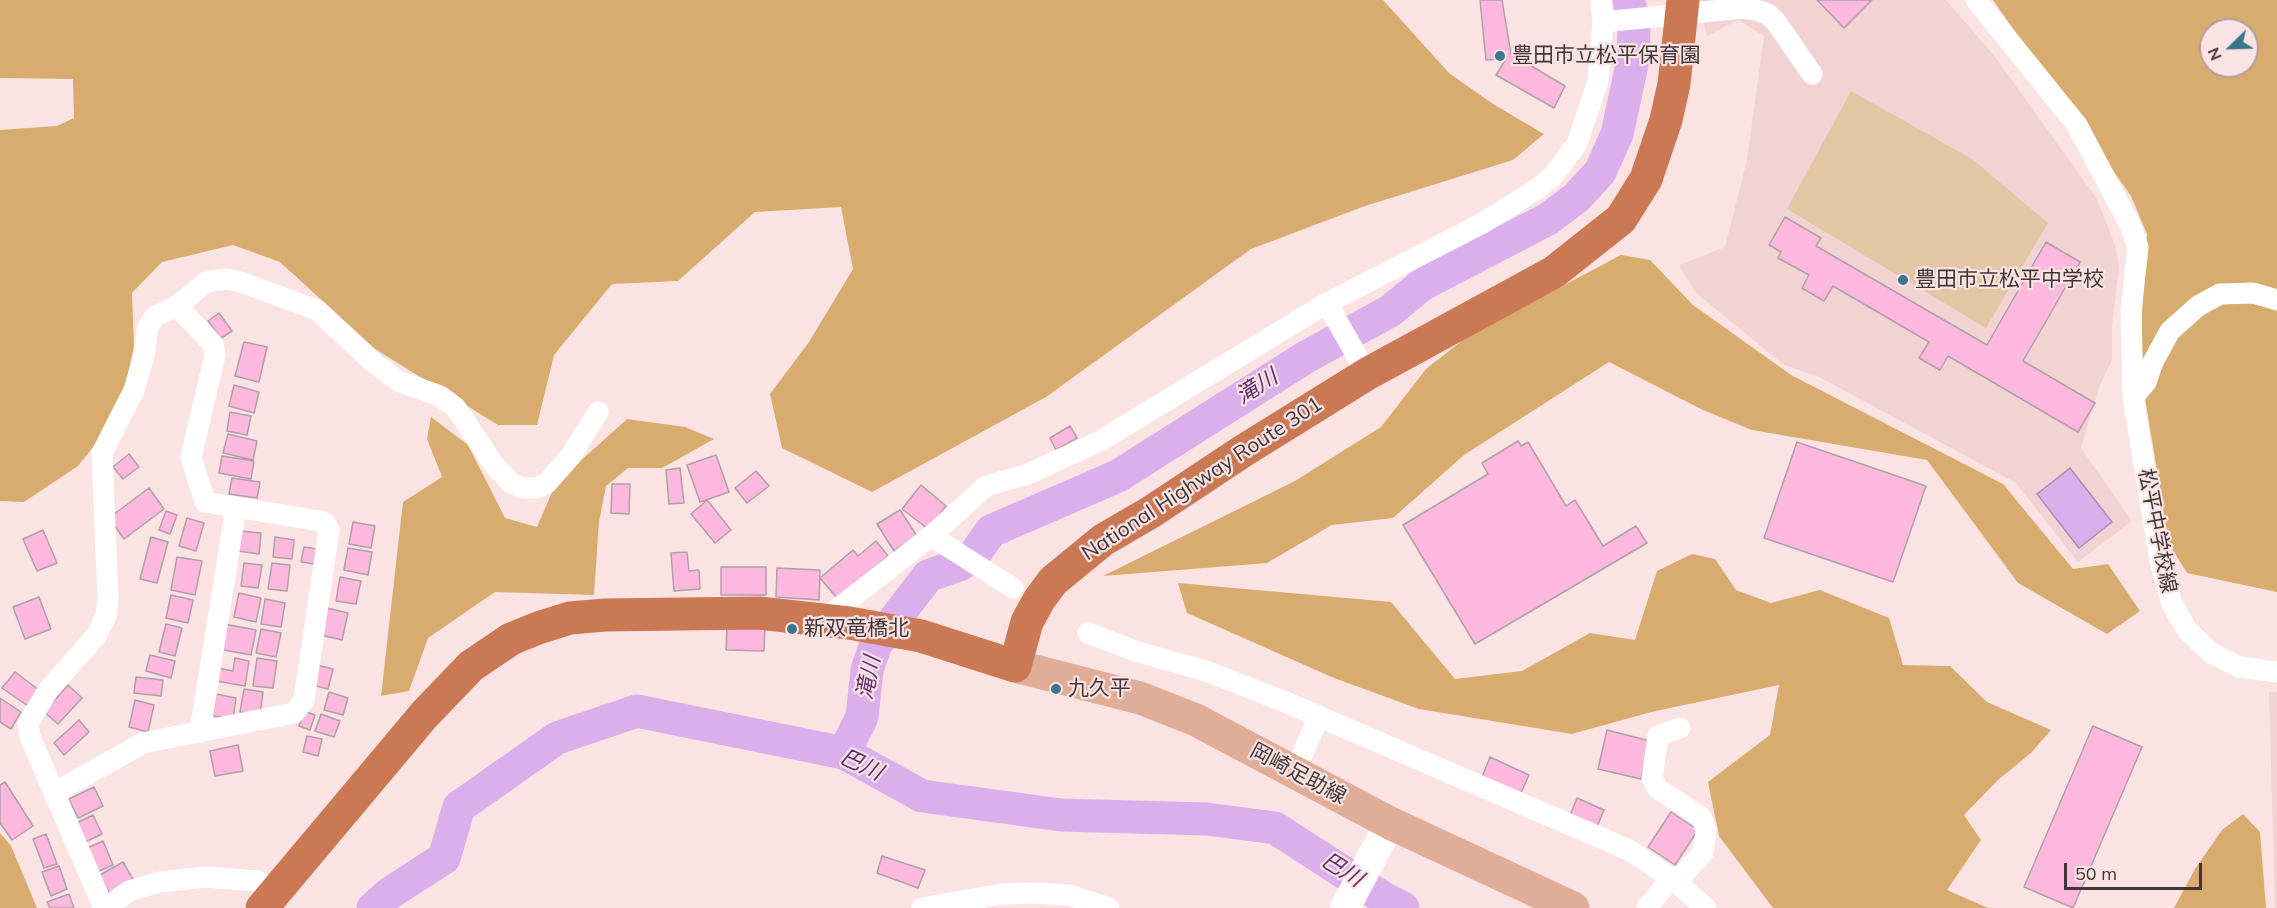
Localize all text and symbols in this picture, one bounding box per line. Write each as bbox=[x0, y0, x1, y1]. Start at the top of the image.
north arrow bbox=[2199, 18, 2259, 78]
place label: 豊田市立松平保育園 bbox=[1512, 43, 1701, 69]
text: N bbox=[2203, 45, 2226, 64]
marker: 豊田市立松平保育園 bbox=[1493, 49, 1507, 63]
place label: 豊田市立松平中学校 bbox=[1915, 267, 2104, 293]
marker: 豊田市立松平中学校 bbox=[1896, 273, 1910, 287]
water label: 滝川 bbox=[1231, 364, 1283, 410]
street label: National Highway Route 301 bbox=[1077, 392, 1327, 566]
street label: 松平中学校線 bbox=[2133, 467, 2181, 595]
place label: 新双竜橋北 bbox=[804, 616, 909, 642]
marker: 新双竜橋北 bbox=[785, 622, 799, 636]
water label: 滝川 bbox=[852, 654, 886, 702]
place label: 九久平 bbox=[1068, 676, 1131, 702]
marker: 九久平 bbox=[1049, 682, 1063, 696]
street label: 岡崎足助線 bbox=[1246, 738, 1350, 810]
water label: 巴川 bbox=[835, 744, 887, 786]
water label: 巴川 bbox=[1316, 847, 1368, 893]
scale bar bbox=[2067, 851, 2205, 889]
text: 50 m bbox=[2075, 862, 2117, 885]

